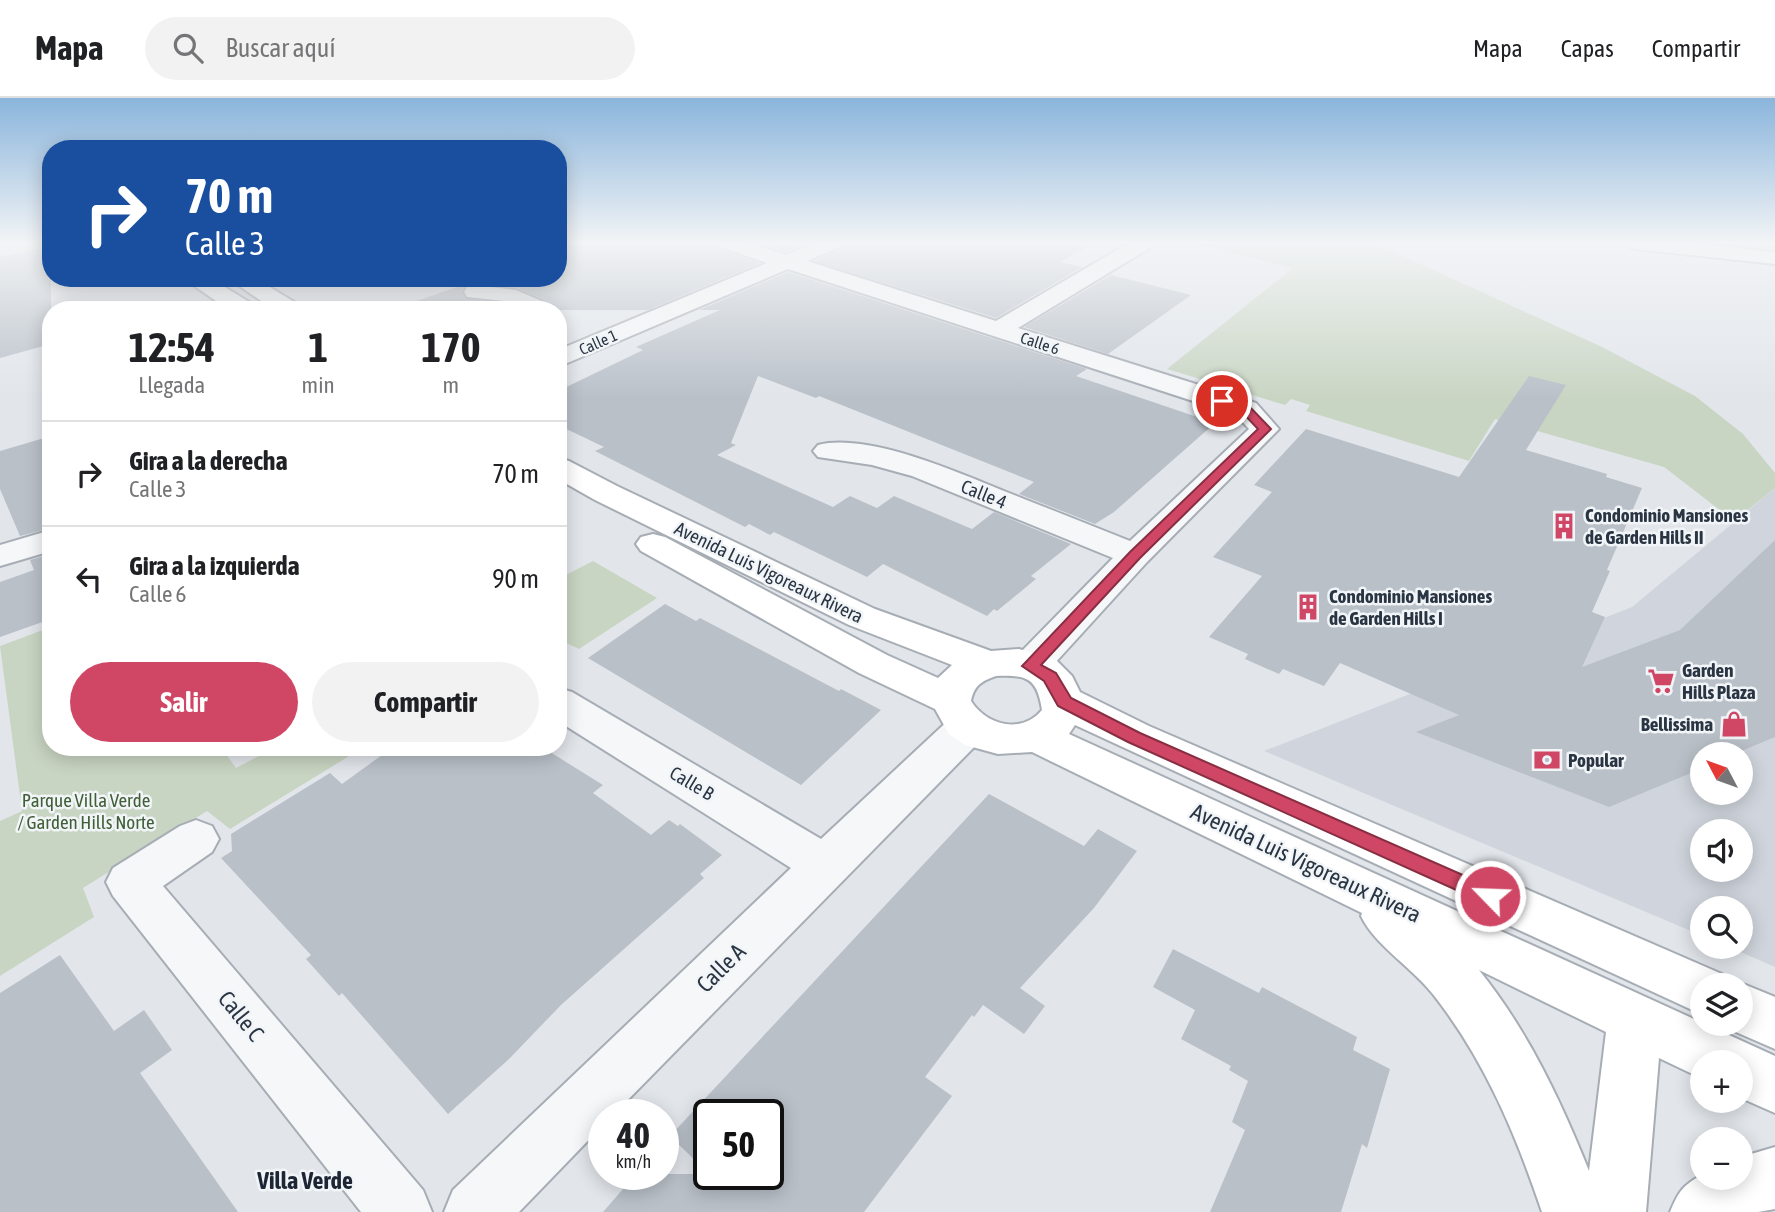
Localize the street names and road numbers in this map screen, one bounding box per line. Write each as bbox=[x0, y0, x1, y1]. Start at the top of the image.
street label: Calle 1 bbox=[576, 326, 620, 358]
street label: Calle 6 bbox=[1018, 328, 1062, 358]
street label: Calle 4 bbox=[958, 475, 1010, 513]
street label: Avenida Luis Vigoreaux Rivera bbox=[671, 517, 867, 627]
street label: Calle B bbox=[666, 761, 718, 805]
street label: Avenida Luis Vigoreaux Rivera bbox=[1187, 798, 1425, 928]
street label: Calle A bbox=[691, 938, 751, 998]
street label: Calle C bbox=[213, 986, 269, 1046]

